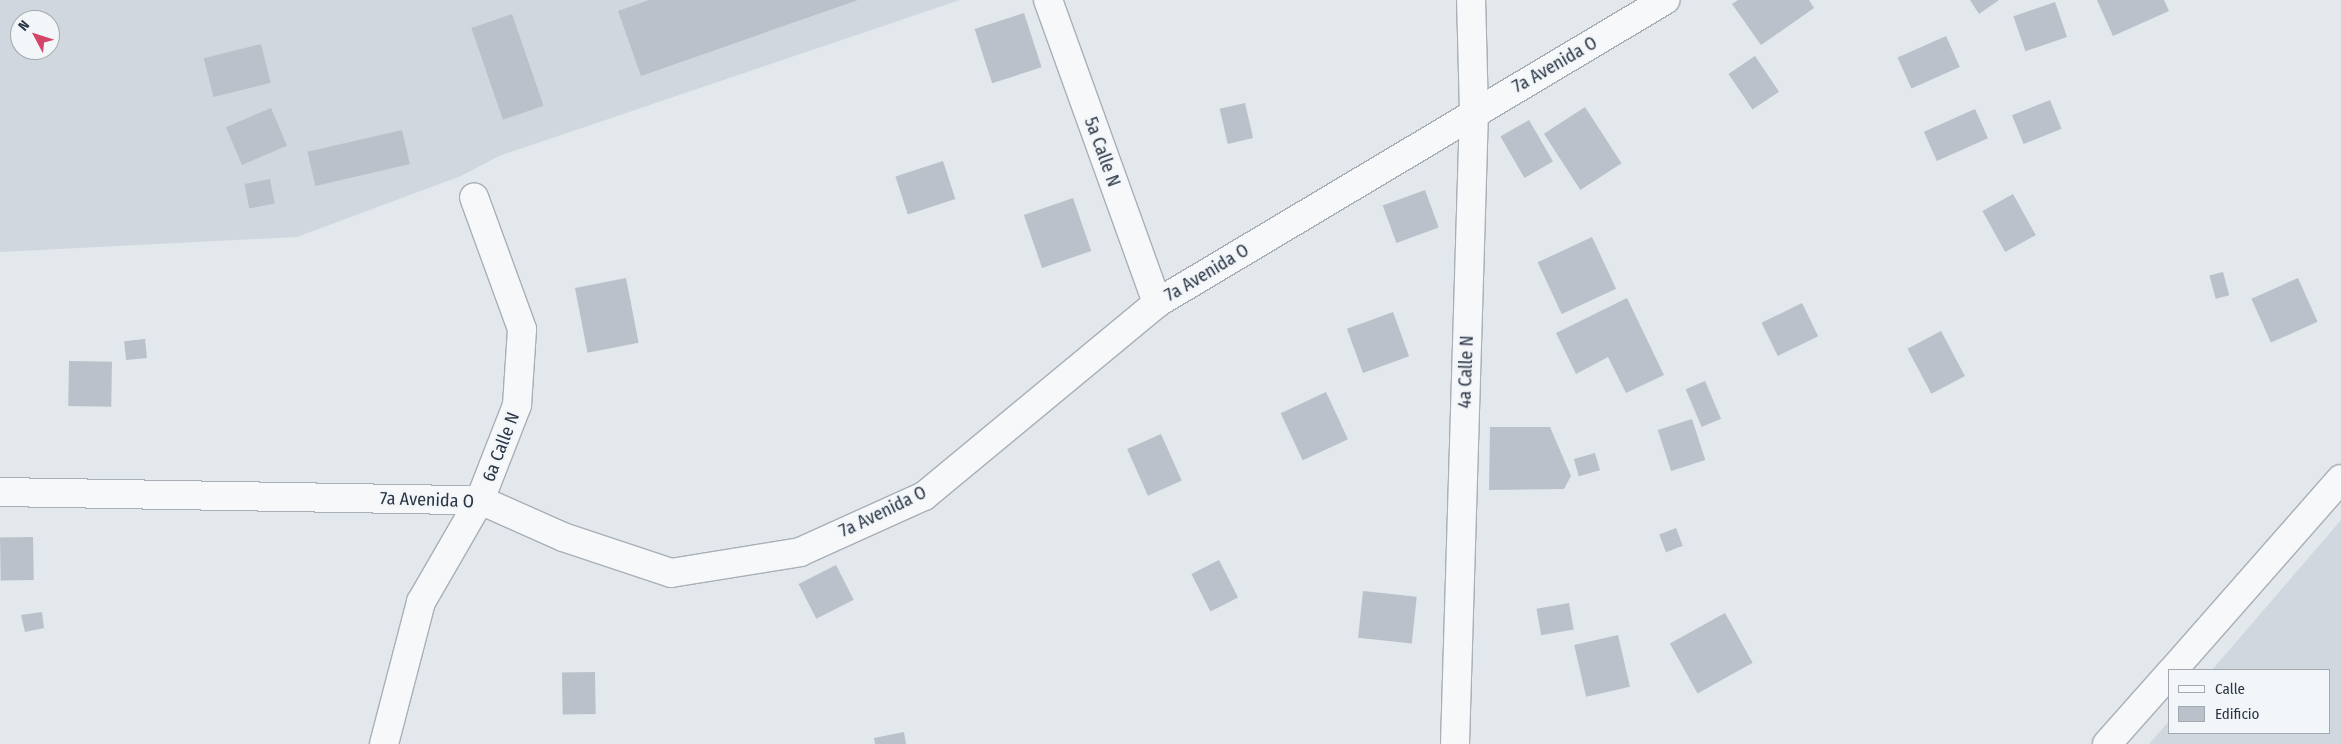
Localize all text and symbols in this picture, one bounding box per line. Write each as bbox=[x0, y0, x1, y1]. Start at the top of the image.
north arrow bbox=[10, 10, 60, 60]
text: N bbox=[15, 17, 33, 34]
street label: 7a Avenida O bbox=[1509, 32, 1601, 98]
street label: 5a Calle N bbox=[1079, 114, 1125, 190]
street label: 7a Avenida O bbox=[1161, 240, 1253, 306]
street label: 4a Calle N bbox=[1454, 335, 1478, 409]
street label: 6a Calle N bbox=[478, 409, 524, 485]
street label: 7a Avenida O bbox=[836, 482, 930, 542]
street label: 7a Avenida O bbox=[380, 488, 474, 512]
legend bbox=[2168, 669, 2331, 734]
text: Calle bbox=[2215, 680, 2245, 698]
text: Edificio bbox=[2215, 705, 2260, 723]

